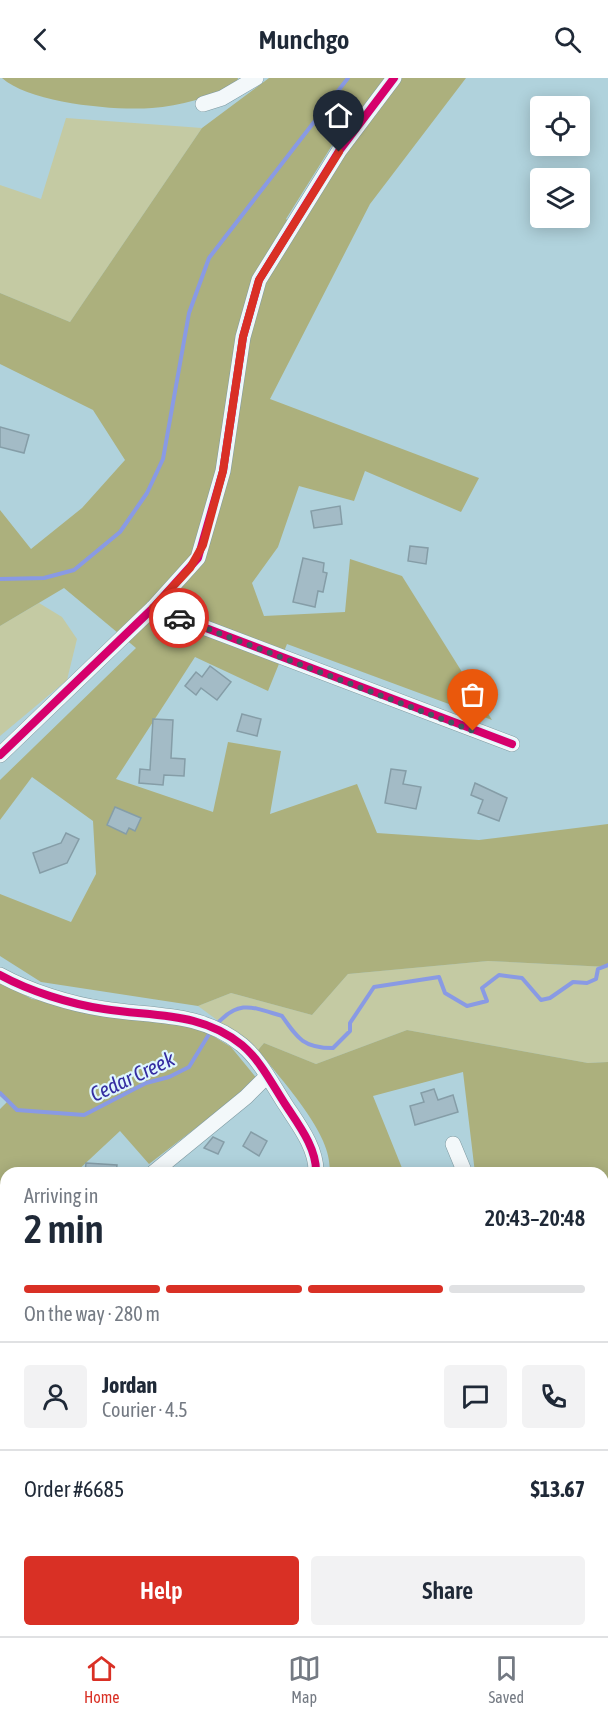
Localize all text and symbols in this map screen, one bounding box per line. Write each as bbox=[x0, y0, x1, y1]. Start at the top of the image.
icon: back bbox=[24, 23, 57, 56]
icon: search bbox=[551, 23, 584, 56]
text: Munchgo bbox=[258, 24, 350, 55]
pin bbox=[313, 90, 364, 152]
map controls bbox=[530, 96, 590, 228]
button: locate bbox=[530, 96, 590, 156]
icon: home bbox=[322, 99, 355, 132]
button: layers bbox=[530, 168, 590, 228]
courier bbox=[149, 588, 209, 648]
icon: car bbox=[163, 602, 196, 635]
pin bbox=[447, 669, 498, 731]
icon: bag bbox=[456, 678, 489, 711]
water label: Cedar Creek bbox=[86, 1046, 179, 1106]
text: Arriving in bbox=[24, 1184, 98, 1207]
text: 20:43–20:48 bbox=[485, 1205, 585, 1231]
text: 2 min bbox=[24, 1207, 104, 1251]
text: On the way · 280 m bbox=[24, 1302, 160, 1325]
button: person bbox=[24, 1365, 87, 1428]
button: chat bbox=[444, 1365, 507, 1428]
button: phone bbox=[522, 1365, 585, 1428]
text: Jordan bbox=[102, 1372, 157, 1398]
text: Courier · 4.5 bbox=[102, 1398, 188, 1421]
text: Order #6685 bbox=[24, 1476, 124, 1502]
text: $13.67 bbox=[530, 1476, 585, 1502]
button: Help bbox=[24, 1556, 299, 1625]
button: Share bbox=[311, 1556, 585, 1625]
tab: Home bbox=[84, 1652, 120, 1706]
tab: Map bbox=[288, 1652, 321, 1706]
tab: Saved bbox=[489, 1652, 524, 1706]

